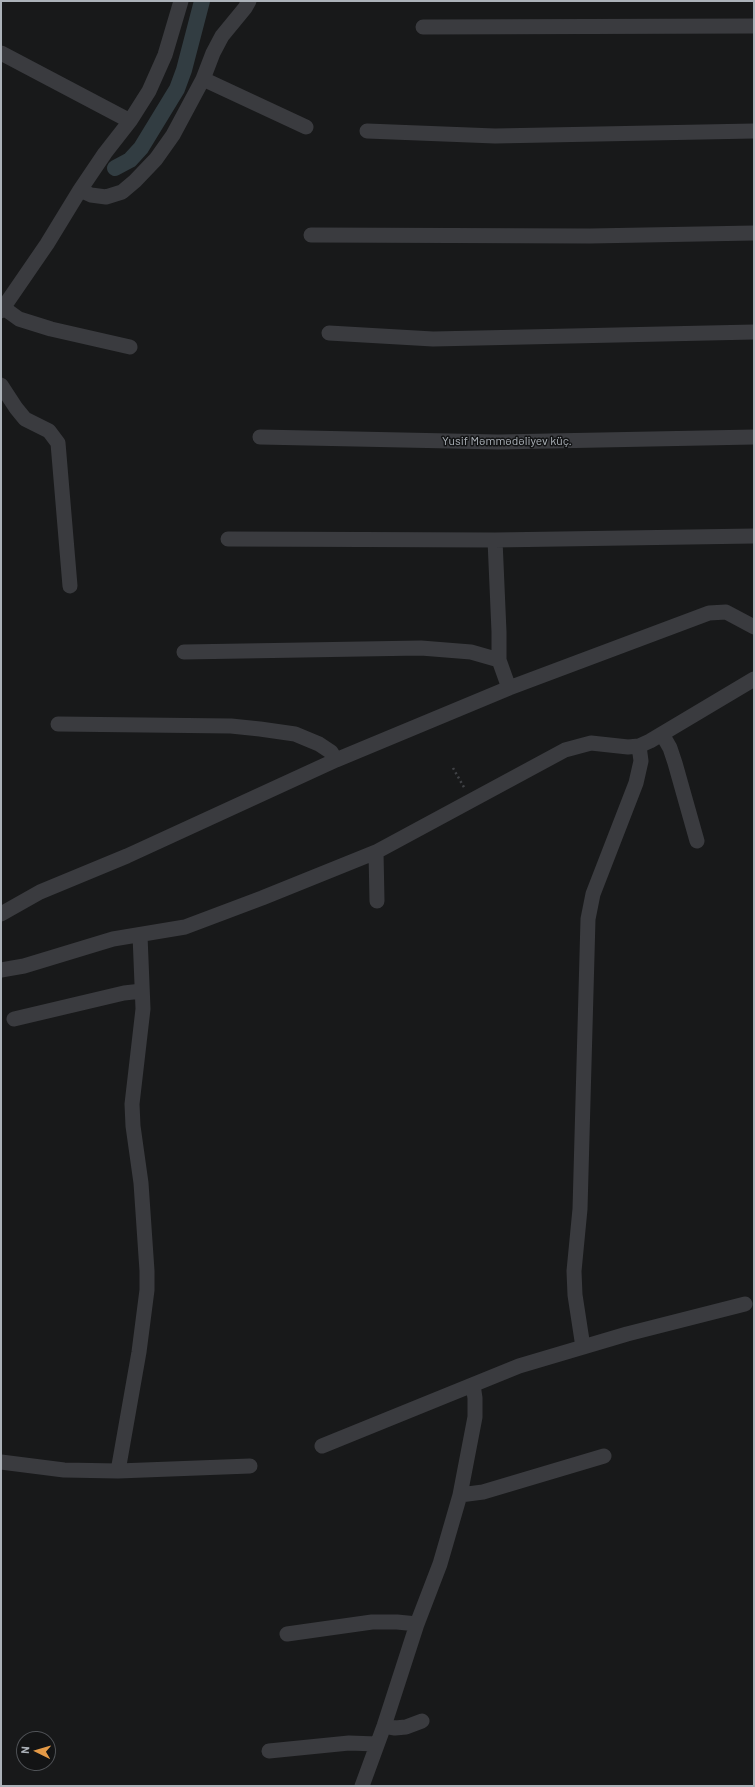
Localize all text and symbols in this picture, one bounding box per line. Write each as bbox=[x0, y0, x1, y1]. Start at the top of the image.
street label: Yusif Məmmədəliyev küç. bbox=[442, 434, 572, 448]
north arrow bbox=[16, 1731, 56, 1771]
text: N bbox=[18, 1746, 31, 1754]

